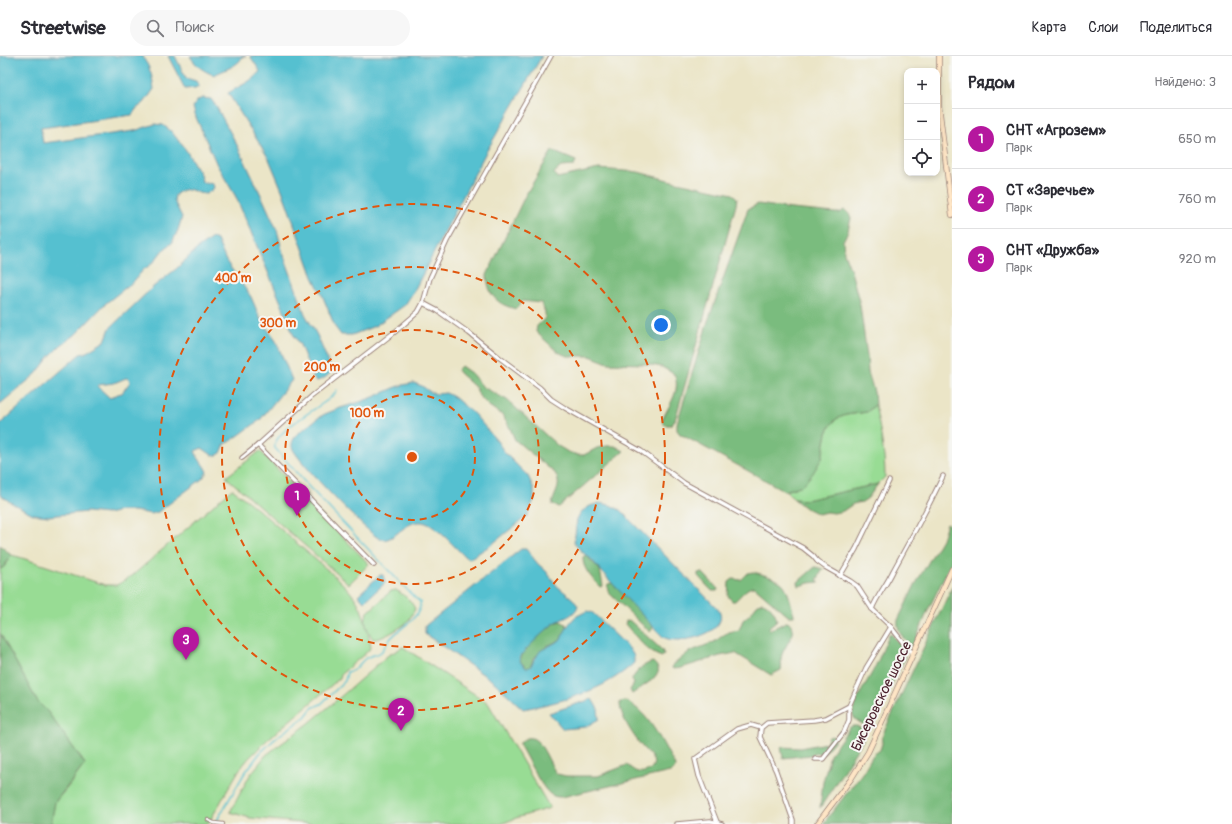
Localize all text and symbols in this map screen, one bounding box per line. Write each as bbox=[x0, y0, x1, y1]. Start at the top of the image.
search box bbox=[130, 10, 410, 46]
text: Streetwise bbox=[20, 16, 106, 40]
icon: search bbox=[144, 17, 166, 39]
text: Поиск bbox=[176, 18, 215, 37]
text: Карта bbox=[1032, 19, 1066, 36]
text: Слои bbox=[1088, 19, 1118, 36]
text: Поделиться bbox=[1140, 19, 1212, 36]
map controls bbox=[904, 68, 940, 176]
button: + bbox=[904, 68, 940, 104]
text: Рядом bbox=[968, 72, 1015, 93]
text: Найдено: 3 bbox=[1154, 74, 1216, 90]
button: − bbox=[904, 104, 940, 140]
text: СНТ «Агрозем» bbox=[1006, 121, 1106, 140]
text: 1 bbox=[978, 131, 984, 147]
text: 650 m bbox=[1178, 131, 1216, 147]
button: locate bbox=[904, 140, 940, 176]
text: Парк bbox=[1006, 140, 1033, 156]
text: СТ «Заречье» bbox=[1006, 181, 1094, 200]
text: 2 bbox=[977, 191, 985, 207]
text: 760 m bbox=[1178, 191, 1216, 207]
text: Парк bbox=[1006, 200, 1033, 216]
text: СНТ «Дружба» bbox=[1006, 241, 1099, 260]
text: 3 bbox=[977, 251, 985, 267]
text: 920 m bbox=[1179, 251, 1216, 267]
text: Парк bbox=[1006, 260, 1033, 276]
text: 400 m bbox=[214, 271, 252, 286]
your location bbox=[651, 315, 671, 335]
text: 300 m bbox=[260, 316, 297, 331]
text: 200 m bbox=[304, 360, 341, 375]
text: 100 m bbox=[350, 406, 385, 421]
centre of rings bbox=[405, 450, 419, 464]
pin: 1 bbox=[284, 483, 310, 516]
pin: 3 bbox=[173, 627, 199, 660]
street label: Бисеровское шоссе bbox=[848, 638, 915, 754]
pin: 2 bbox=[388, 698, 414, 731]

